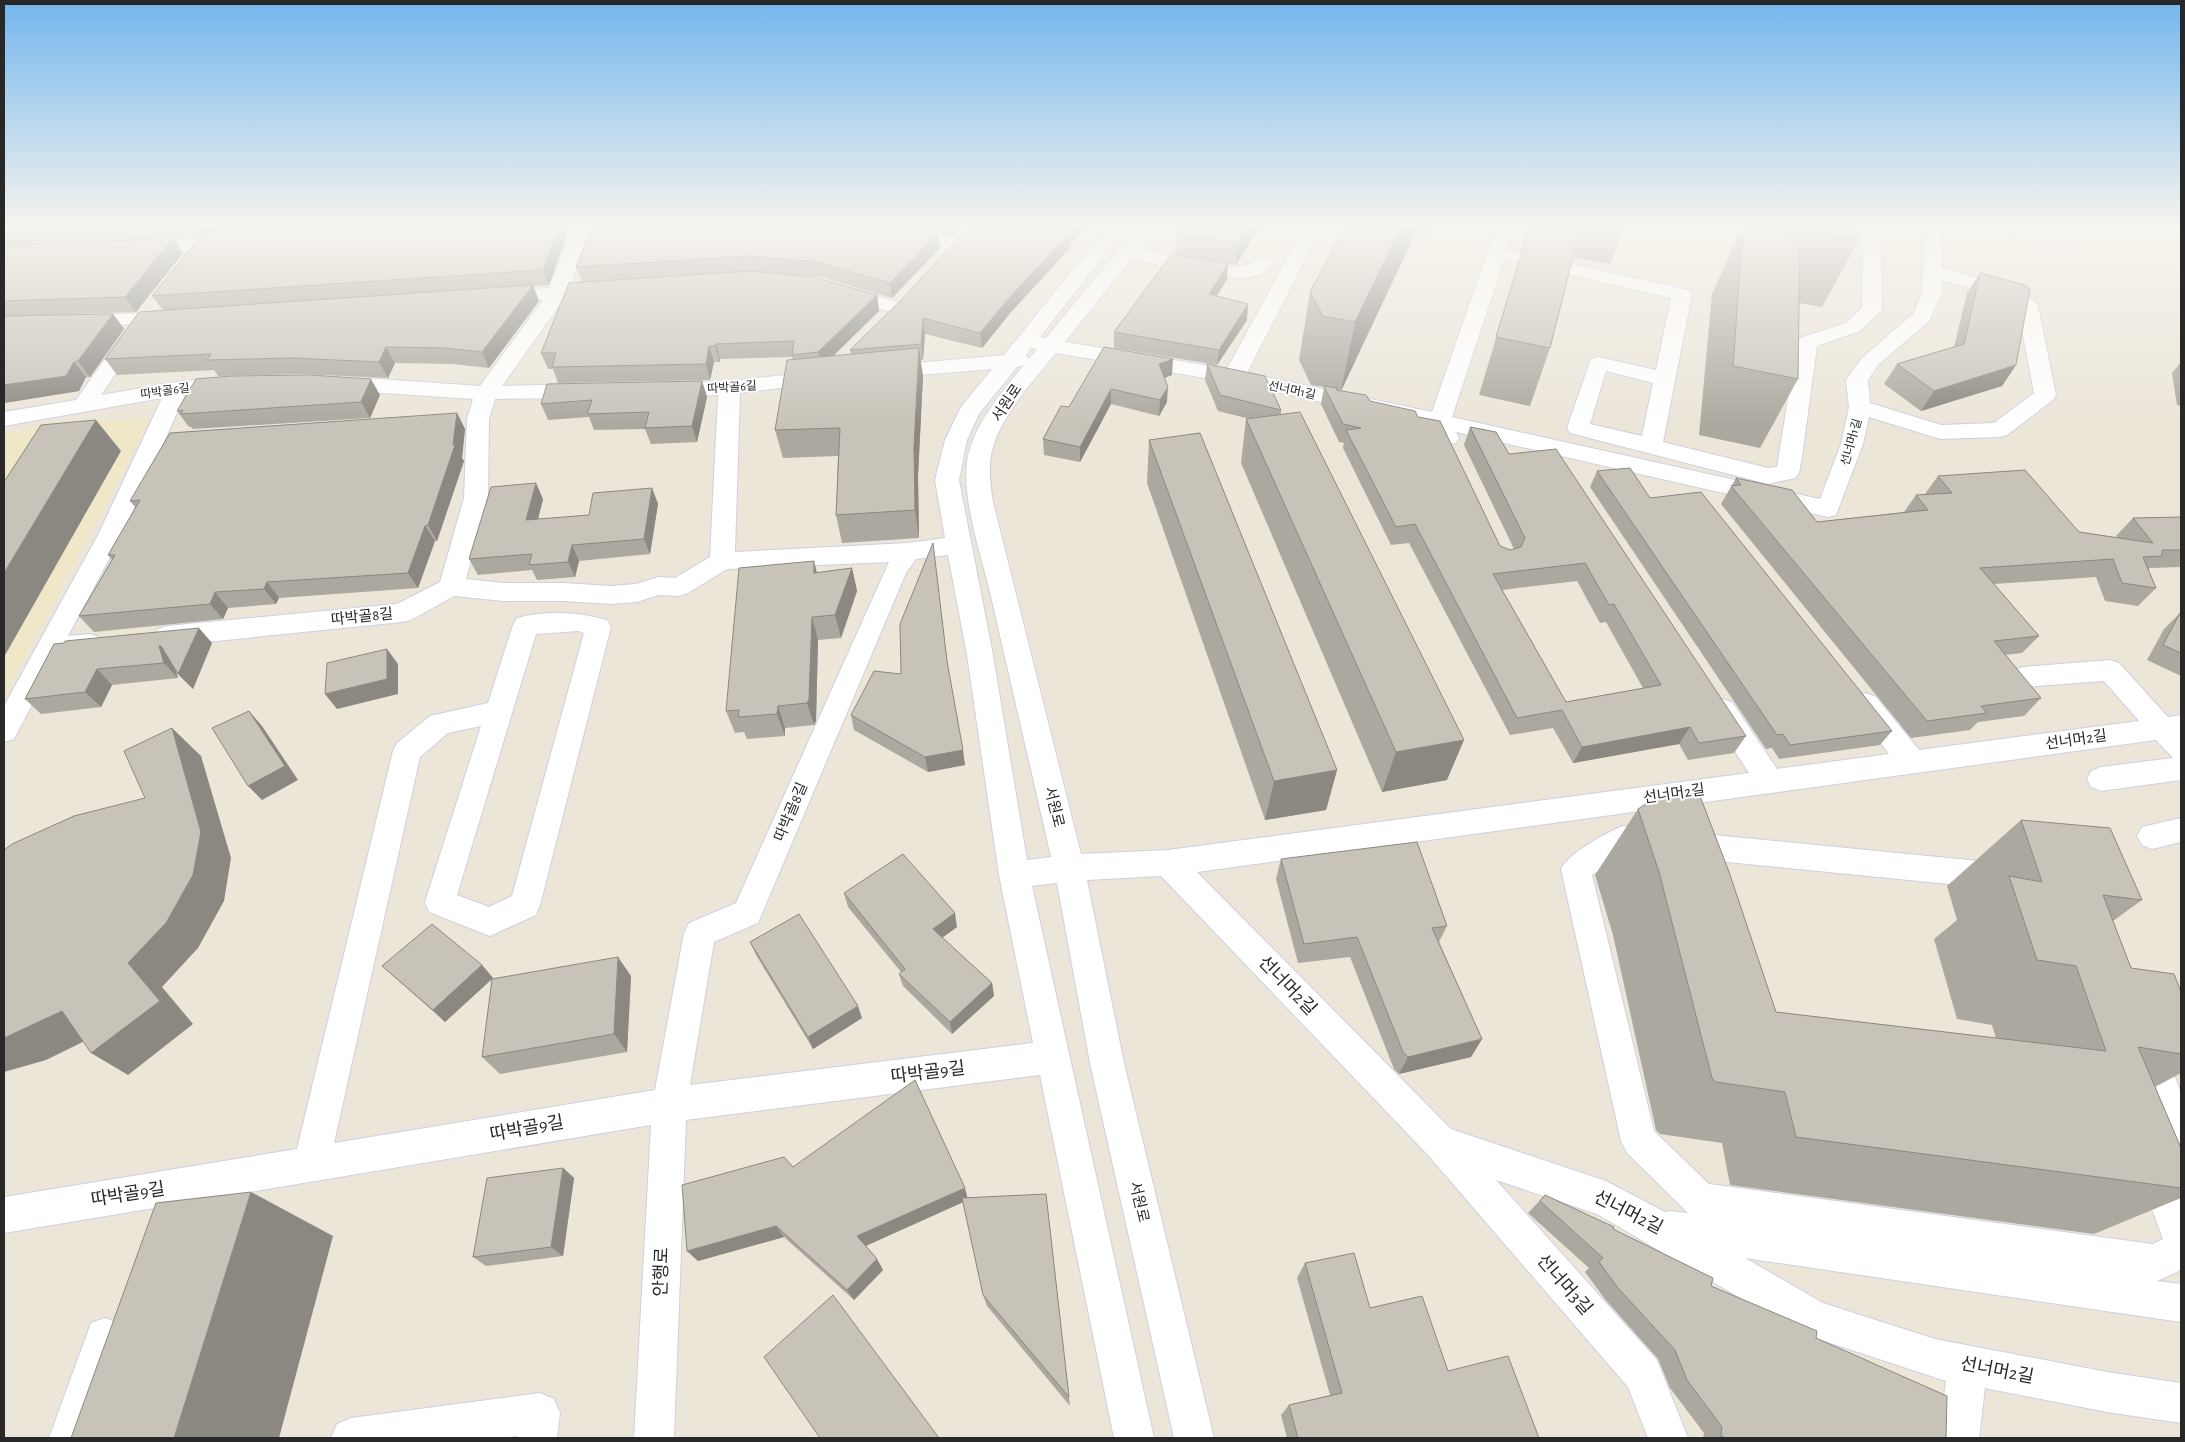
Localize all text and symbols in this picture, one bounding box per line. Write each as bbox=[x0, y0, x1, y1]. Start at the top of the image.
street label: 따박골6길 bbox=[707, 379, 757, 395]
street label: 선너머1길 bbox=[1267, 379, 1317, 401]
street label: 서원로 bbox=[988, 381, 1025, 424]
street label: 따박골6길 bbox=[140, 382, 190, 400]
street label: 선너머1길 bbox=[1839, 417, 1863, 467]
street label: 따박골8길 bbox=[330, 605, 394, 628]
street label: 선너머2길 bbox=[2044, 727, 2108, 752]
street label: 따박골8길 bbox=[771, 780, 810, 844]
street label: 선너머2길 bbox=[1642, 781, 1706, 806]
street label: 서원로 bbox=[1042, 785, 1067, 829]
street label: 선너머2길 bbox=[1255, 952, 1320, 1019]
street label: 따박골9길 bbox=[890, 1058, 966, 1086]
street label: 따박골9길 bbox=[488, 1112, 565, 1144]
street label: 따박골9길 bbox=[89, 1178, 166, 1210]
street label: 서원로 bbox=[1127, 1180, 1152, 1224]
street label: 선너머2길 bbox=[1591, 1187, 1666, 1238]
street label: 안행로 bbox=[651, 1247, 672, 1297]
street label: 선너머3길 bbox=[1533, 1251, 1596, 1319]
street label: 선너머2길 bbox=[1959, 1354, 2035, 1387]

